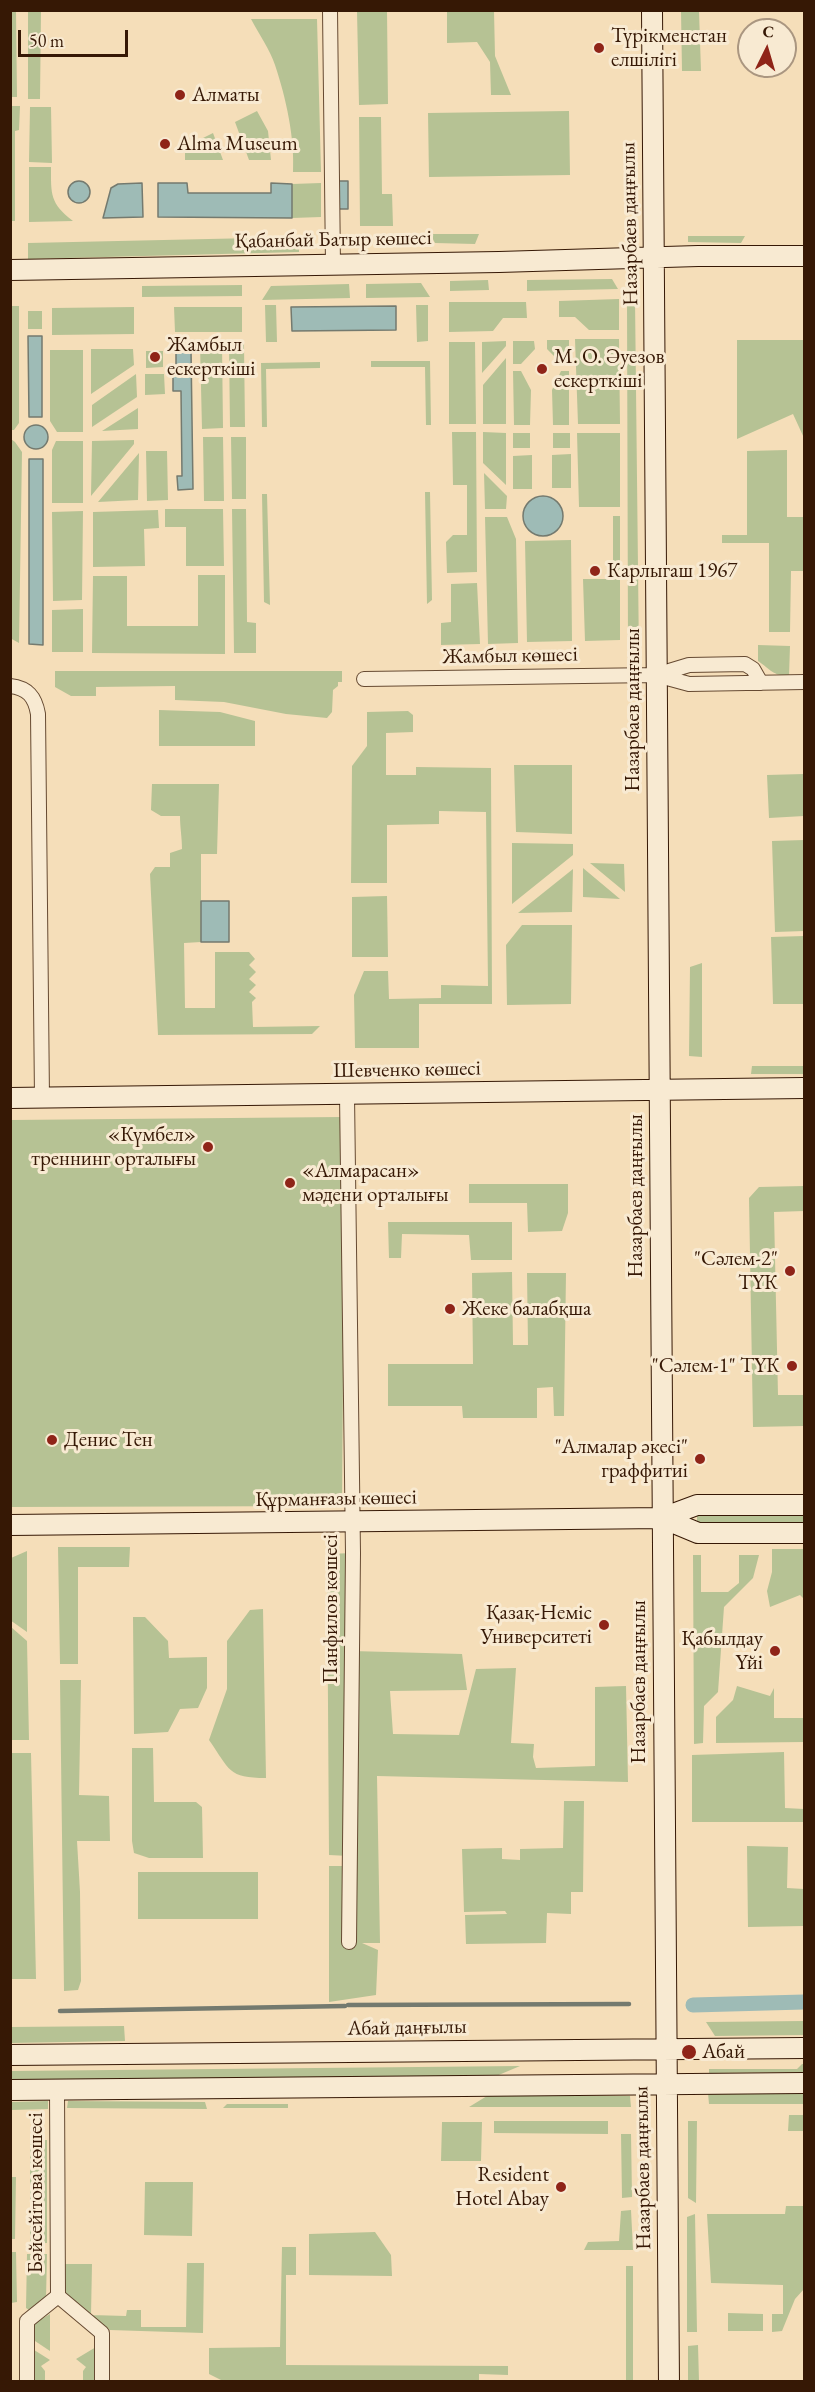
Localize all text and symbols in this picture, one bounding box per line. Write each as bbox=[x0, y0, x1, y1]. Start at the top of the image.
scale bar bbox=[21, 18, 130, 56]
north arrow bbox=[737, 18, 797, 78]
text: С bbox=[762, 21, 775, 43]
place label: Түрікменстан елшілігі bbox=[611, 23, 727, 73]
text: 50 m bbox=[29, 29, 64, 52]
marker: Түрікменстан елшілігі bbox=[592, 41, 606, 55]
place label: Алматы bbox=[192, 82, 260, 108]
marker: Алматы bbox=[173, 88, 187, 102]
place label: Alma Museum bbox=[177, 131, 298, 157]
marker: Alma Museum bbox=[158, 137, 172, 151]
street label: Назарбаев даңғылы bbox=[616, 142, 644, 306]
street label: Қабанбай Батыр көшесі bbox=[234, 226, 432, 254]
place label: Жамбыл ескерткіші bbox=[167, 332, 255, 382]
place label: М. О. Әуезов ескерткіші bbox=[554, 344, 665, 394]
marker: Жамбыл ескерткіші bbox=[148, 350, 162, 364]
marker: М. О. Әуезов ескерткіші bbox=[535, 362, 549, 376]
place label: Карлыгаш 1967 bbox=[607, 558, 737, 584]
marker: Карлыгаш 1967 bbox=[588, 564, 602, 578]
street label: Назарбаев даңғылы bbox=[620, 628, 646, 792]
street label: Жамбыл көшесі bbox=[442, 642, 578, 670]
street label: Шевченко көшесі bbox=[333, 1056, 481, 1084]
street label: Назарбаев даңғылы bbox=[623, 1114, 649, 1278]
place label: «Күмбел» треннинг орталығы bbox=[31, 1122, 196, 1172]
marker: «Күмбел» треннинг орталығы bbox=[201, 1140, 215, 1154]
place label: «Алмарасан» мәдени орталығы bbox=[302, 1158, 448, 1208]
marker: «Алмарасан» мәдени орталығы bbox=[283, 1176, 297, 1190]
place label: "Сәлем-2" ТҮК bbox=[694, 1246, 778, 1296]
marker: "Сәлем-2" ТҮК bbox=[783, 1264, 797, 1278]
place label: Жеке балабқша bbox=[462, 1296, 591, 1322]
marker: Жеке балабқша bbox=[443, 1302, 457, 1316]
place label: "Сәлем-1" ТҮК bbox=[652, 1353, 780, 1379]
marker: "Сәлем-1" ТҮК bbox=[785, 1359, 799, 1373]
place label: Денис Тен bbox=[64, 1427, 153, 1453]
marker: Денис Тен bbox=[45, 1433, 59, 1447]
place label: "Алмалар әкесі" граффитиі bbox=[555, 1434, 688, 1484]
marker: "Алмалар әкесі" граффитиі bbox=[693, 1452, 707, 1466]
street label: Құрманғазы көшесі bbox=[255, 1485, 417, 1513]
street label: Панфилов көшесі bbox=[318, 1534, 344, 1684]
place label: Қазақ-Неміс Университеті bbox=[481, 1600, 592, 1650]
street label: Назарбаев даңғылы bbox=[626, 1600, 652, 1764]
marker: Қазақ-Неміс Университеті bbox=[597, 1618, 611, 1632]
place label: Қабылдау Үйі bbox=[681, 1626, 763, 1676]
marker: Қабылдау Үйі bbox=[768, 1644, 782, 1658]
street label: Абай даңғылы bbox=[347, 2014, 467, 2042]
place label: Абай bbox=[702, 2039, 745, 2065]
marker: Абай bbox=[680, 2043, 698, 2061]
street label: Назарбаев даңғылы bbox=[629, 2086, 657, 2250]
street label: Бәйсейітова көшесі bbox=[23, 2112, 49, 2274]
place label: Resident Hotel Abay bbox=[455, 2162, 549, 2212]
marker: Resident Hotel Abay bbox=[554, 2180, 568, 2194]

